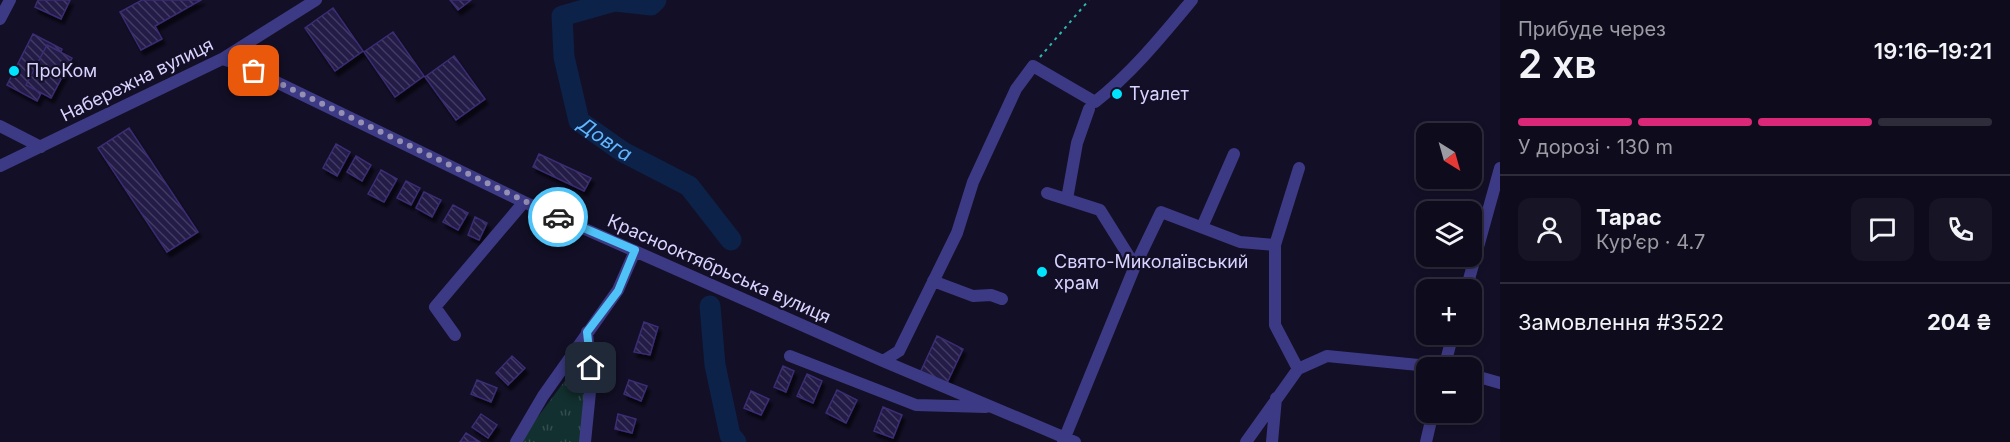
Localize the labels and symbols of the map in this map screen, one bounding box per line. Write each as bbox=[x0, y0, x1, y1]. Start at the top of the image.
street label: Набережна вулиця bbox=[57, 33, 217, 126]
pin bbox=[228, 45, 279, 96]
place label: ПроКом bbox=[26, 60, 97, 81]
marker: ПроКом bbox=[7, 64, 21, 78]
place label: Туалет bbox=[1129, 83, 1189, 104]
marker: Туалет bbox=[1110, 87, 1124, 101]
water label: Довга bbox=[572, 111, 636, 167]
north arrow bbox=[1416, 123, 1482, 189]
courier bbox=[528, 187, 588, 247]
street label: Краснооктябрьська вулиця bbox=[604, 210, 834, 327]
place label: Свято-Миколаївський храм bbox=[1054, 251, 1248, 293]
marker: Свято-Миколаївський храм bbox=[1035, 265, 1049, 279]
pin bbox=[565, 342, 616, 393]

